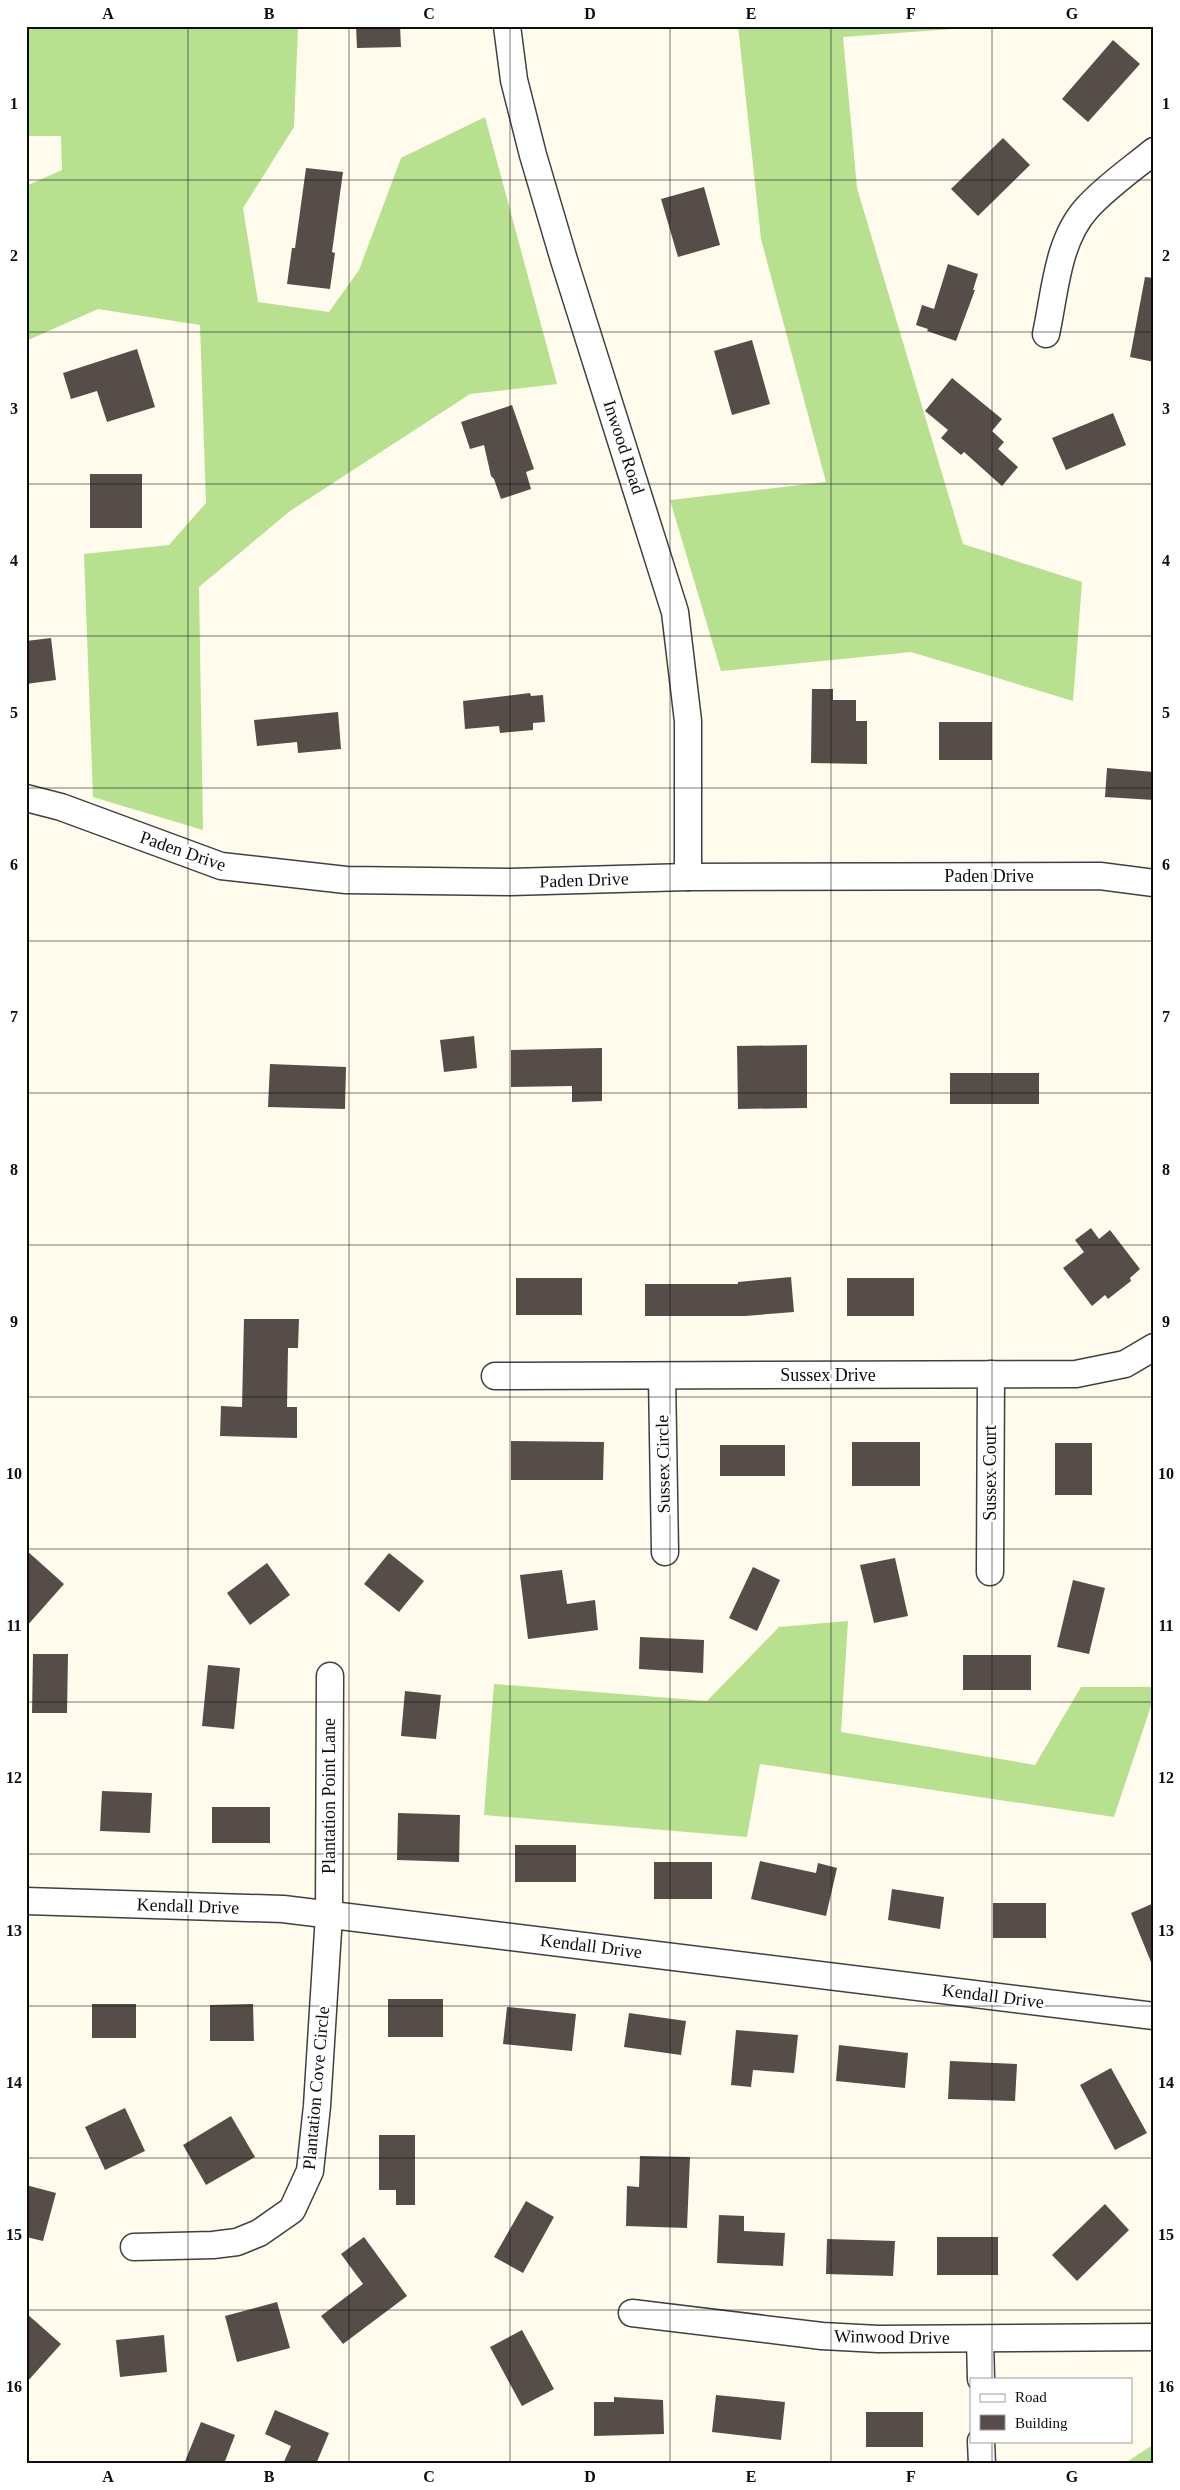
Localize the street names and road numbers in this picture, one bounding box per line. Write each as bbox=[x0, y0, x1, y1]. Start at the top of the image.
street label: Inwood Road bbox=[599, 398, 649, 496]
street label: Paden Drive bbox=[137, 827, 229, 875]
street label: Paden Drive bbox=[944, 866, 1034, 886]
street label: Paden Drive bbox=[539, 868, 629, 892]
street label: Sussex Drive bbox=[780, 1365, 876, 1385]
street label: Sussex Circle bbox=[652, 1415, 674, 1513]
street label: Sussex Court bbox=[980, 1425, 1000, 1521]
street label: Plantation Point Lane bbox=[319, 1718, 339, 1874]
street label: Kendall Drive bbox=[136, 1894, 240, 1918]
street label: Kendall Drive bbox=[539, 1930, 643, 1962]
street label: Kendall Drive bbox=[941, 1980, 1045, 2012]
street label: Plantation Cove Circle bbox=[299, 2005, 333, 2171]
street label: Winwood Drive bbox=[834, 2326, 950, 2348]

